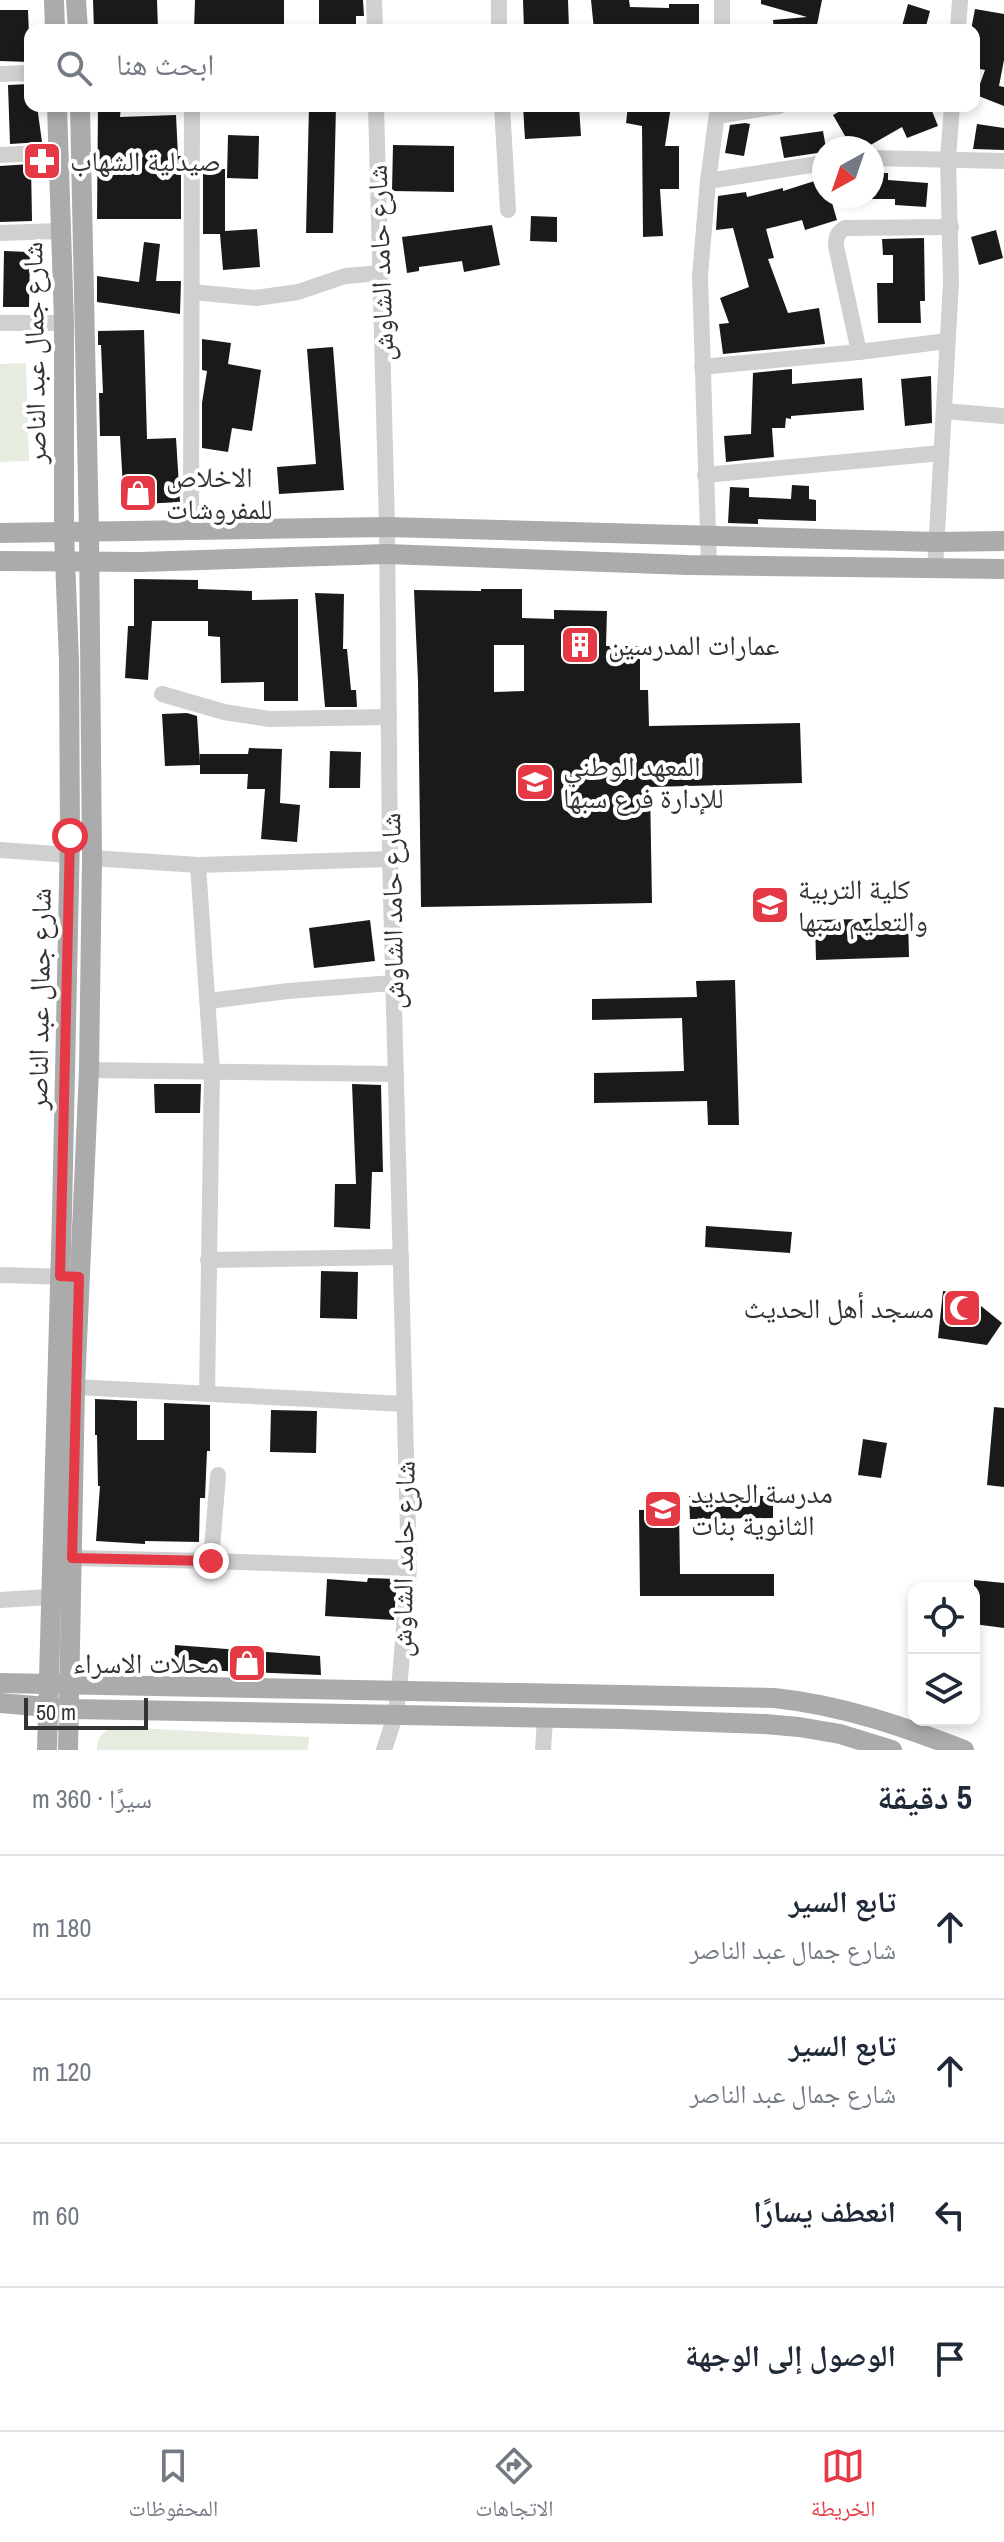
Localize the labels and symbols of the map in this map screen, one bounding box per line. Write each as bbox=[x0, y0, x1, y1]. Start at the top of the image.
north arrow bbox=[812, 136, 884, 208]
pharmacy icon: صيدلية الشهاب bbox=[21, 140, 63, 182]
place label: صيدلية الشهاب bbox=[70, 142, 221, 180]
street label: شارع حامد الشاوش bbox=[358, 164, 402, 362]
street label: شارع جمال عبد الناصر bbox=[13, 242, 55, 465]
place label: الاخلاص للمفروشات bbox=[166, 458, 273, 528]
shop icon: الاخلاص للمفروشات bbox=[117, 472, 159, 514]
building icon: عمارات المدرسين bbox=[559, 624, 601, 666]
place label: عمارات المدرسين bbox=[608, 626, 779, 664]
place label: المعهد الوطني للإدارة فرع سبها bbox=[563, 747, 724, 817]
school or university icon: المعهد الوطني للإدارة فرع سبها bbox=[514, 761, 556, 803]
street label: شارع حامد الشاوش bbox=[371, 812, 413, 1010]
route start bbox=[52, 818, 88, 854]
place label: كلية التربية والتعليم سبها bbox=[798, 870, 928, 940]
school or university icon: كلية التربية والتعليم سبها bbox=[749, 884, 791, 926]
street label: شارع جمال عبد الناصر bbox=[18, 888, 60, 1111]
mosque icon: مسجد أهل الحديث bbox=[941, 1287, 983, 1329]
place label: مسجد أهل الحديث bbox=[744, 1289, 934, 1327]
street label: شارع حامد الشاوش bbox=[382, 1460, 424, 1658]
place label: مدرسة الجديد الثانوية بنات bbox=[691, 1474, 833, 1544]
school or university icon: مدرسة الجديد الثانوية بنات bbox=[642, 1488, 684, 1530]
route end bbox=[193, 1543, 229, 1579]
shop icon: محلات الاسراء bbox=[226, 1642, 268, 1684]
place label: محلات الاسراء bbox=[73, 1644, 219, 1682]
scale bar bbox=[24, 1694, 148, 1730]

